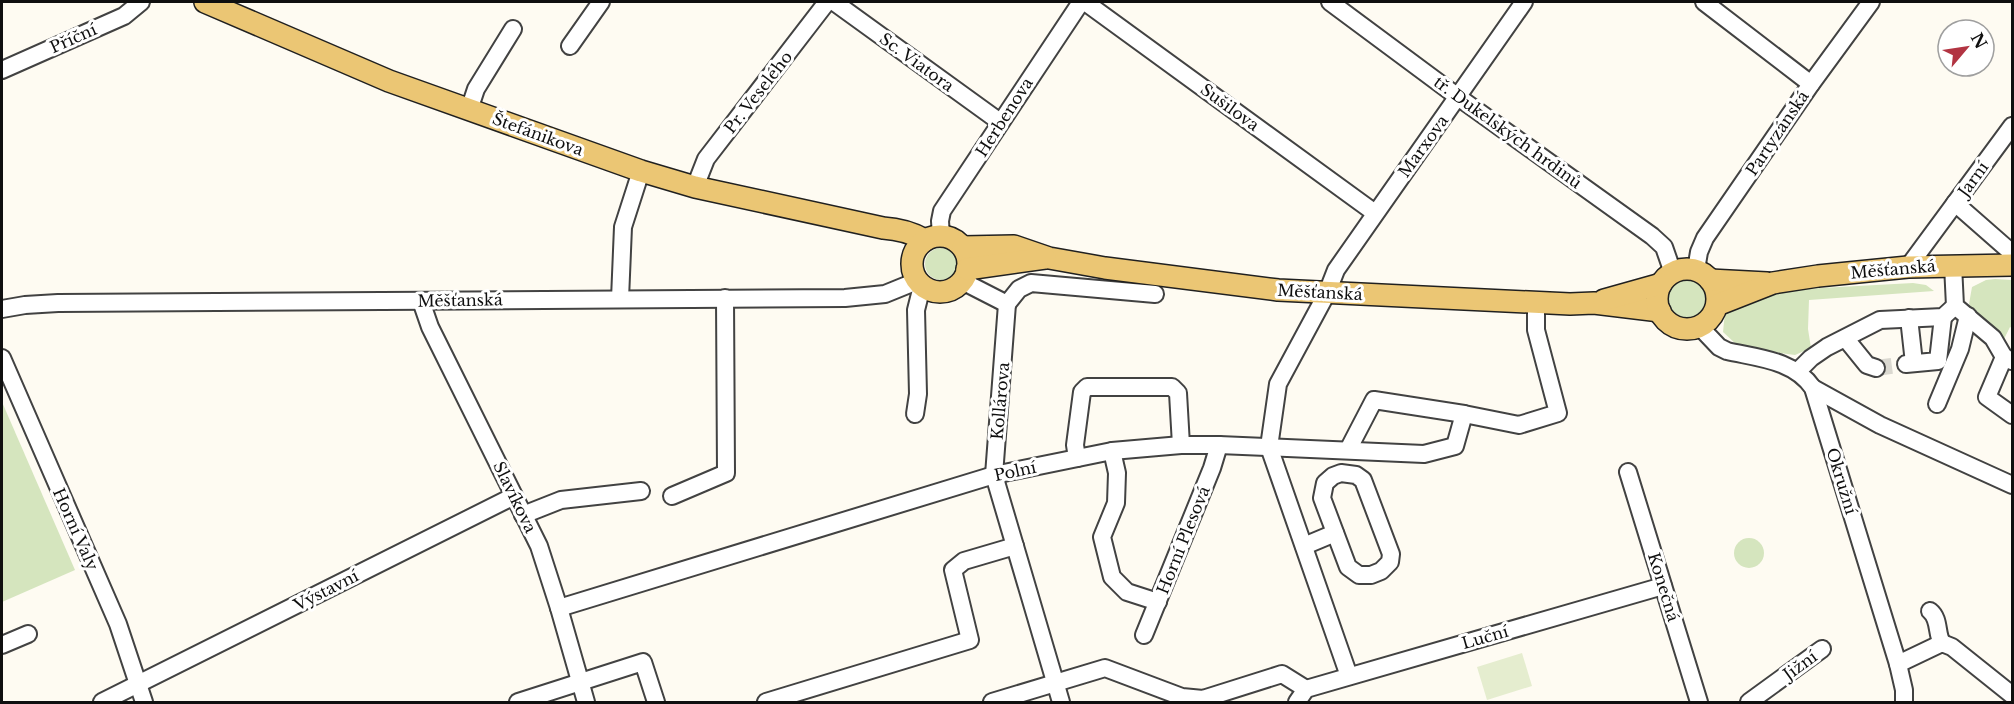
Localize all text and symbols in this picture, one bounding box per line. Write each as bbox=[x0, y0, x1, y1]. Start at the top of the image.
north arrow bbox=[1936, 18, 1996, 78]
street label: Příční bbox=[46, 19, 100, 57]
street label: Sc. Viatora bbox=[876, 28, 958, 96]
text: N bbox=[1967, 29, 1992, 52]
street label: Pr. Veselého bbox=[720, 47, 796, 137]
street label: tř. Dukelských hrdinů bbox=[1430, 72, 1586, 193]
street label: Herbenova bbox=[971, 74, 1037, 160]
street label: Sušilova bbox=[1197, 79, 1263, 135]
street label: Partyzánská bbox=[1741, 87, 1813, 179]
street label: Štefánikova bbox=[490, 108, 586, 160]
street label: Marxova bbox=[1394, 111, 1452, 181]
street label: Jarní bbox=[1952, 157, 1993, 202]
street label: Měšťanská bbox=[1850, 255, 1937, 283]
street label: Měšťanská bbox=[1277, 280, 1363, 304]
street label: Měšťanská bbox=[417, 289, 503, 311]
street label: Kollárova bbox=[987, 361, 1013, 441]
street label: Okružní bbox=[1822, 445, 1862, 517]
street label: Polní bbox=[992, 457, 1038, 485]
street label: Slavíkova bbox=[489, 458, 541, 536]
street label: Horní Plesová bbox=[1152, 483, 1214, 597]
street label: Horní Valy bbox=[49, 485, 103, 574]
street label: Konečná bbox=[1644, 550, 1684, 624]
street label: Výstavní bbox=[289, 565, 362, 615]
street label: Luční bbox=[1459, 621, 1511, 653]
street label: Jižní bbox=[1778, 646, 1821, 685]

